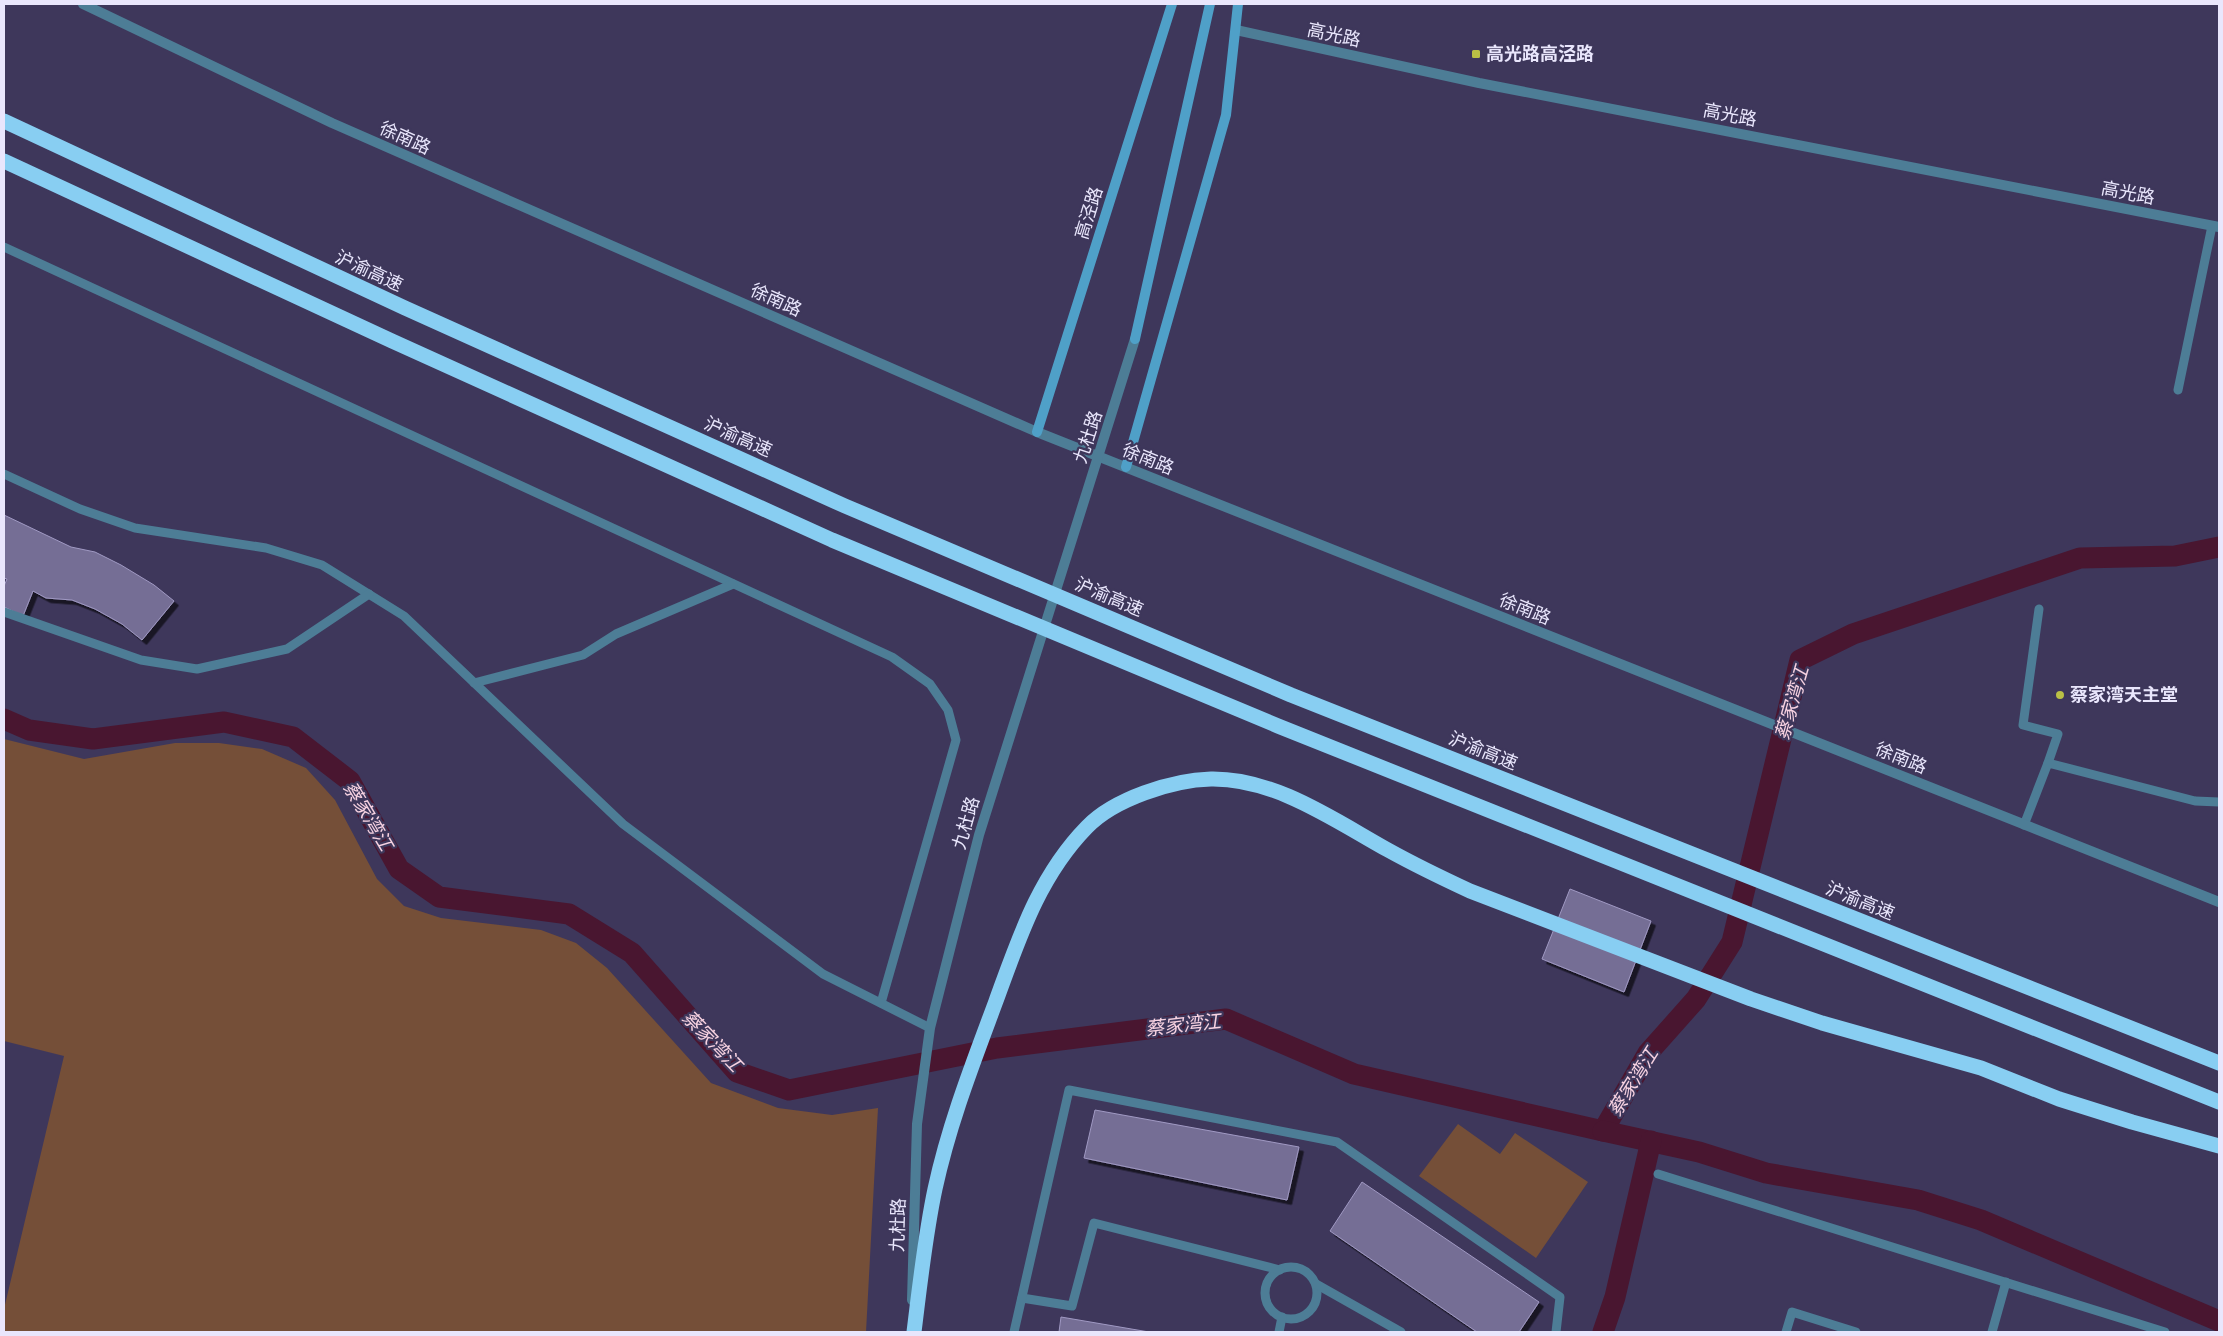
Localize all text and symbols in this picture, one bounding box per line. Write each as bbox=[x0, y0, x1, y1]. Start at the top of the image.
street label: 高光路 bbox=[1305, 19, 1363, 51]
place label: 高光路高泾路 bbox=[1486, 43, 1594, 65]
marker: 高光路高泾路 bbox=[1470, 48, 1482, 60]
street label: 高光路 bbox=[1701, 99, 1759, 131]
street label: 徐南路 bbox=[376, 117, 434, 159]
street label: 高光路 bbox=[2099, 177, 2157, 209]
street label: 高泾路 bbox=[1071, 184, 1107, 242]
street label: 沪渝高速 bbox=[332, 246, 406, 296]
street label: 徐南路 bbox=[747, 279, 805, 321]
street label: 九杜路 bbox=[1069, 408, 1107, 466]
street label: 沪渝高速 bbox=[701, 412, 775, 462]
street label: 徐南路 bbox=[1119, 439, 1177, 479]
street label: 沪渝高速 bbox=[1072, 573, 1146, 621]
street label: 徐南路 bbox=[1496, 589, 1554, 629]
water label: 蔡家湾江 bbox=[1770, 661, 1814, 743]
place label: 蔡家湾天主堂 bbox=[2070, 684, 2178, 706]
marker: 蔡家湾天主堂 bbox=[2054, 689, 2066, 701]
street label: 沪渝高速 bbox=[1446, 727, 1520, 775]
street label: 徐南路 bbox=[1872, 738, 1930, 778]
water label: 蔡家湾江 bbox=[339, 777, 398, 856]
street label: 九杜路 bbox=[948, 794, 984, 852]
street label: 沪渝高速 bbox=[1823, 877, 1897, 925]
water label: 蔡家湾江 bbox=[677, 1006, 748, 1078]
water label: 蔡家湾江 bbox=[1144, 1009, 1224, 1040]
water label: 蔡家湾江 bbox=[1603, 1042, 1664, 1120]
street label: 九杜路 bbox=[886, 1198, 910, 1252]

